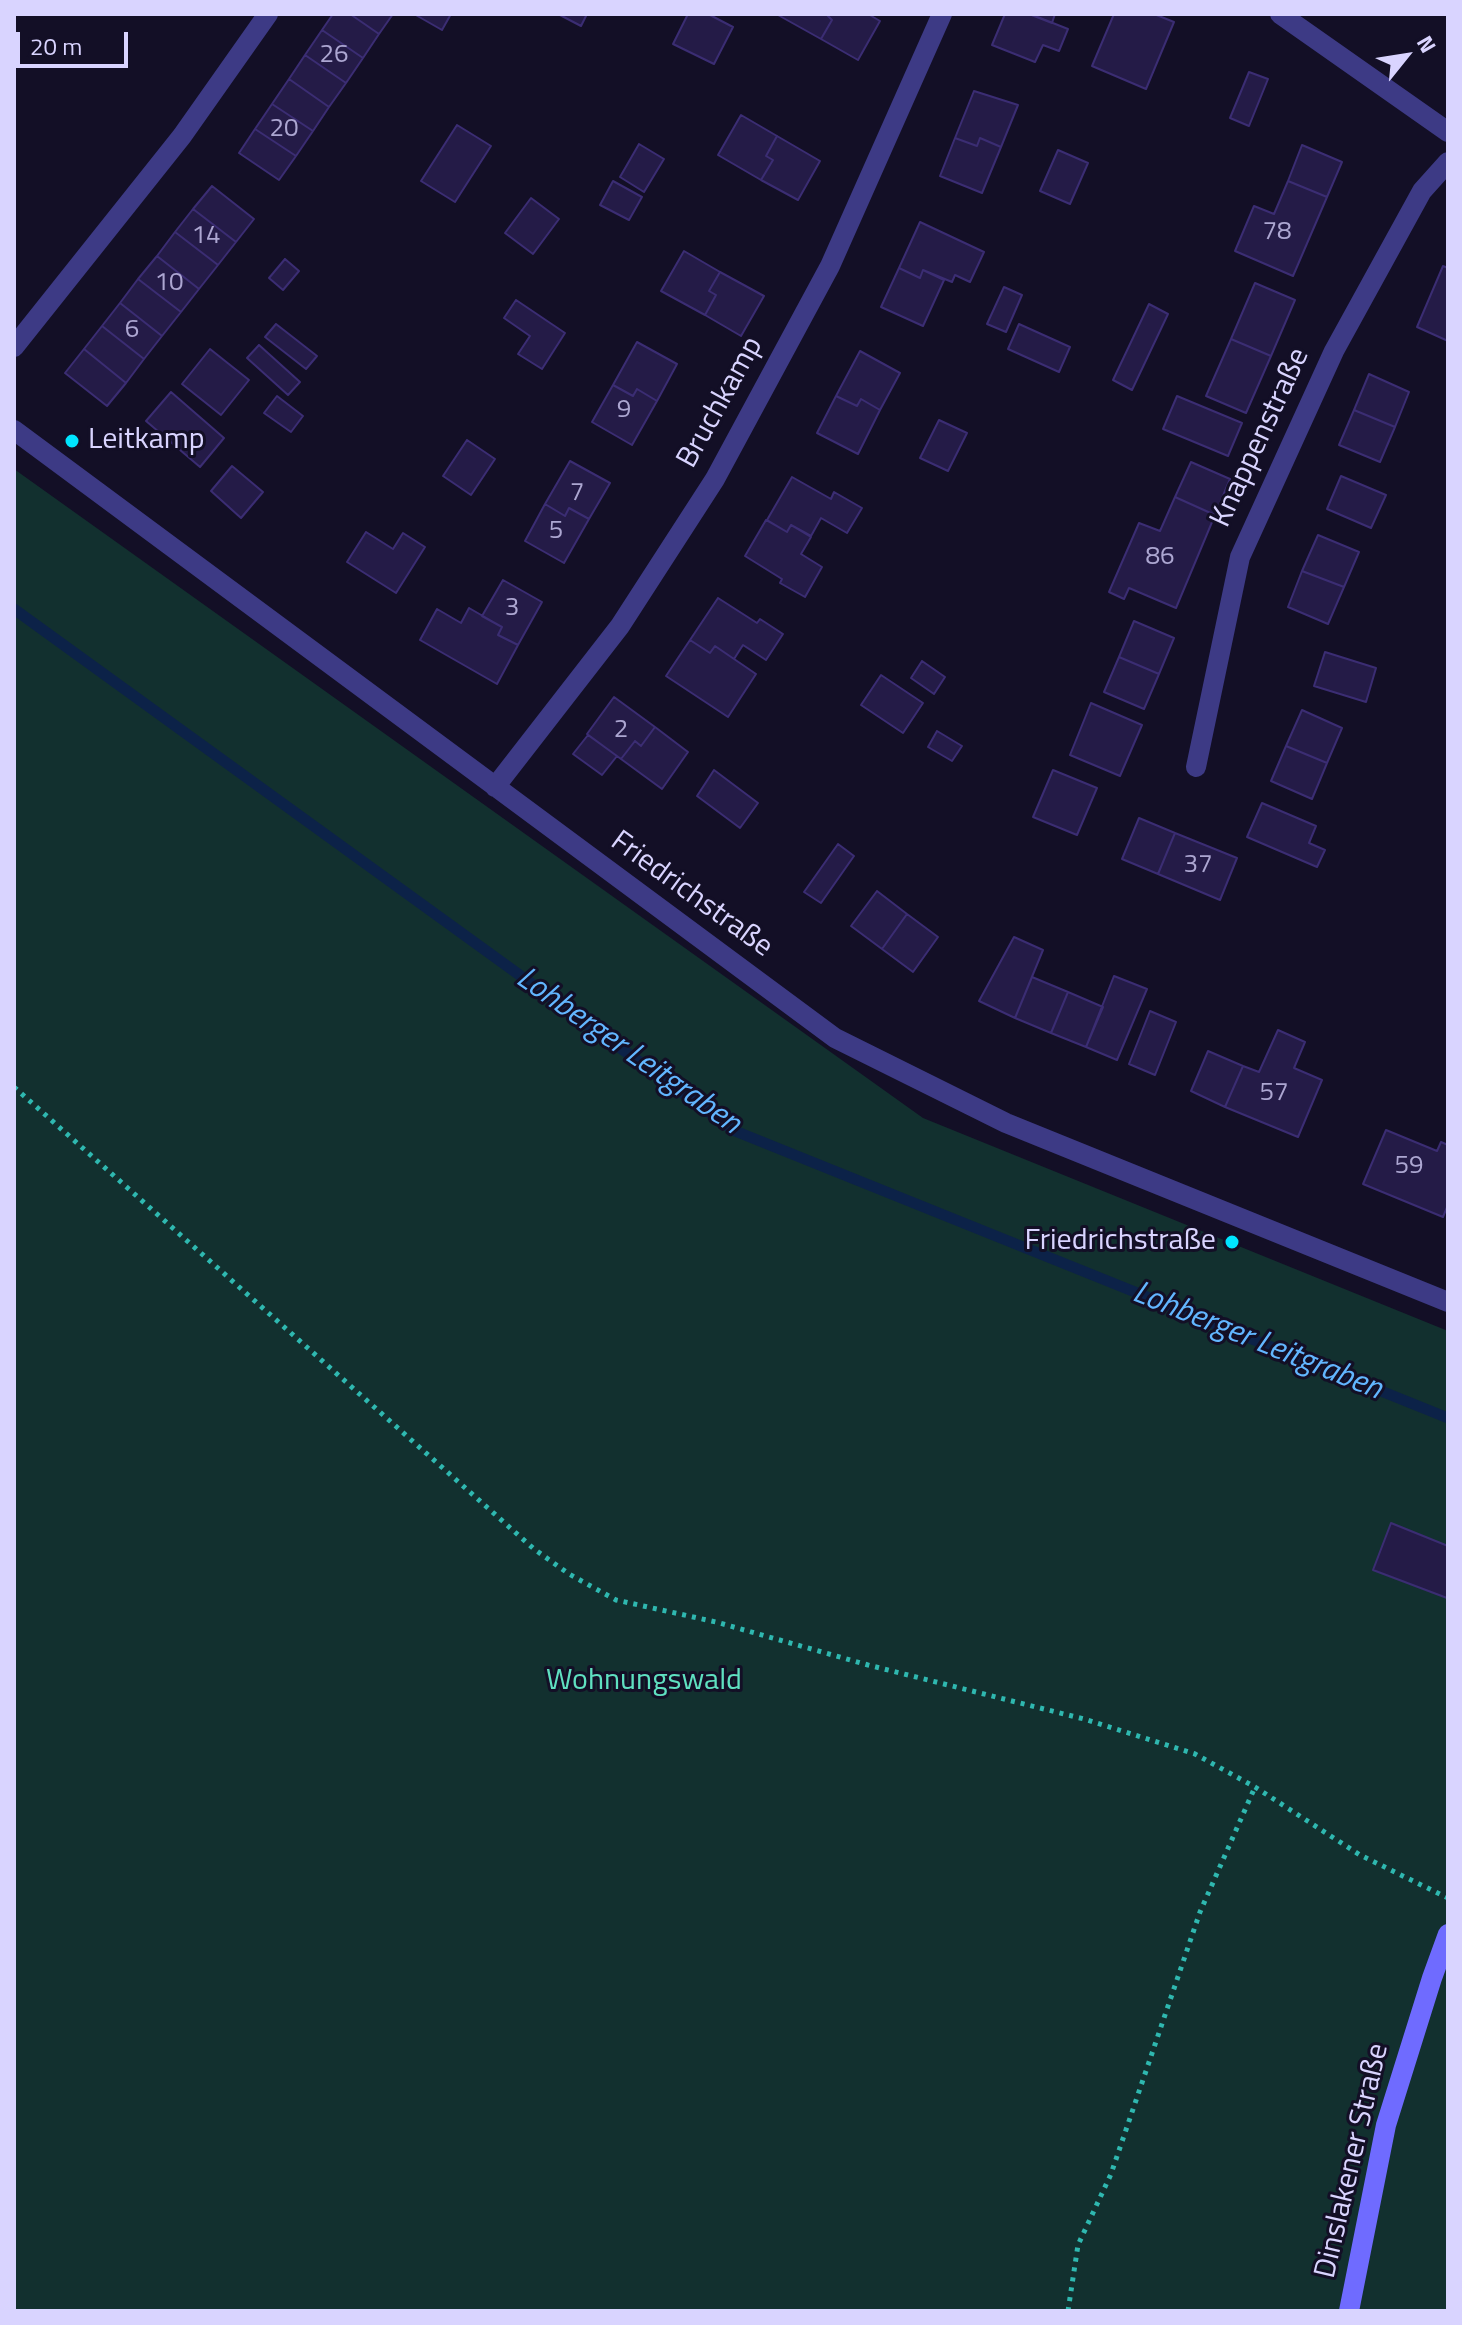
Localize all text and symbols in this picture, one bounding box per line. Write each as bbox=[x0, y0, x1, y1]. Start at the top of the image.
scale bar bbox=[20, 16, 132, 66]
north arrow bbox=[1366, 16, 1446, 96]
text: 20 m bbox=[30, 28, 82, 64]
text: N bbox=[1408, 29, 1445, 59]
house number: 26 bbox=[319, 40, 349, 72]
house number: 20 bbox=[269, 114, 299, 146]
house number: 78 bbox=[1262, 217, 1292, 249]
house number: 14 bbox=[191, 221, 221, 253]
house number: 10 bbox=[154, 268, 184, 300]
house number: 6 bbox=[125, 315, 139, 347]
street label: Bruchkamp bbox=[670, 331, 772, 475]
street label: Knappenstraße bbox=[1204, 343, 1318, 533]
house number: 9 bbox=[617, 395, 631, 427]
place label: Leitkamp bbox=[88, 423, 205, 459]
marker: Leitkamp bbox=[63, 432, 81, 450]
house number: 7 bbox=[570, 478, 584, 510]
house number: 5 bbox=[549, 516, 563, 548]
house number: 86 bbox=[1145, 542, 1175, 574]
house number: 3 bbox=[505, 593, 519, 625]
house number: 2 bbox=[614, 715, 628, 747]
street label: Friedrichstraße bbox=[603, 824, 779, 966]
house number: 37 bbox=[1183, 850, 1213, 882]
water label: Lohberger Leitgraben bbox=[508, 960, 748, 1144]
house number: 57 bbox=[1259, 1078, 1289, 1110]
house number: 59 bbox=[1394, 1151, 1424, 1183]
place label: Friedrichstraße bbox=[1024, 1224, 1216, 1260]
marker: Friedrichstraße bbox=[1223, 1233, 1241, 1251]
water label: Lohberger Leitgraben bbox=[1127, 1275, 1387, 1409]
park label: Wohnungswald bbox=[546, 1664, 742, 1700]
street label: Dinslakener Straße bbox=[1309, 2040, 1397, 2282]

